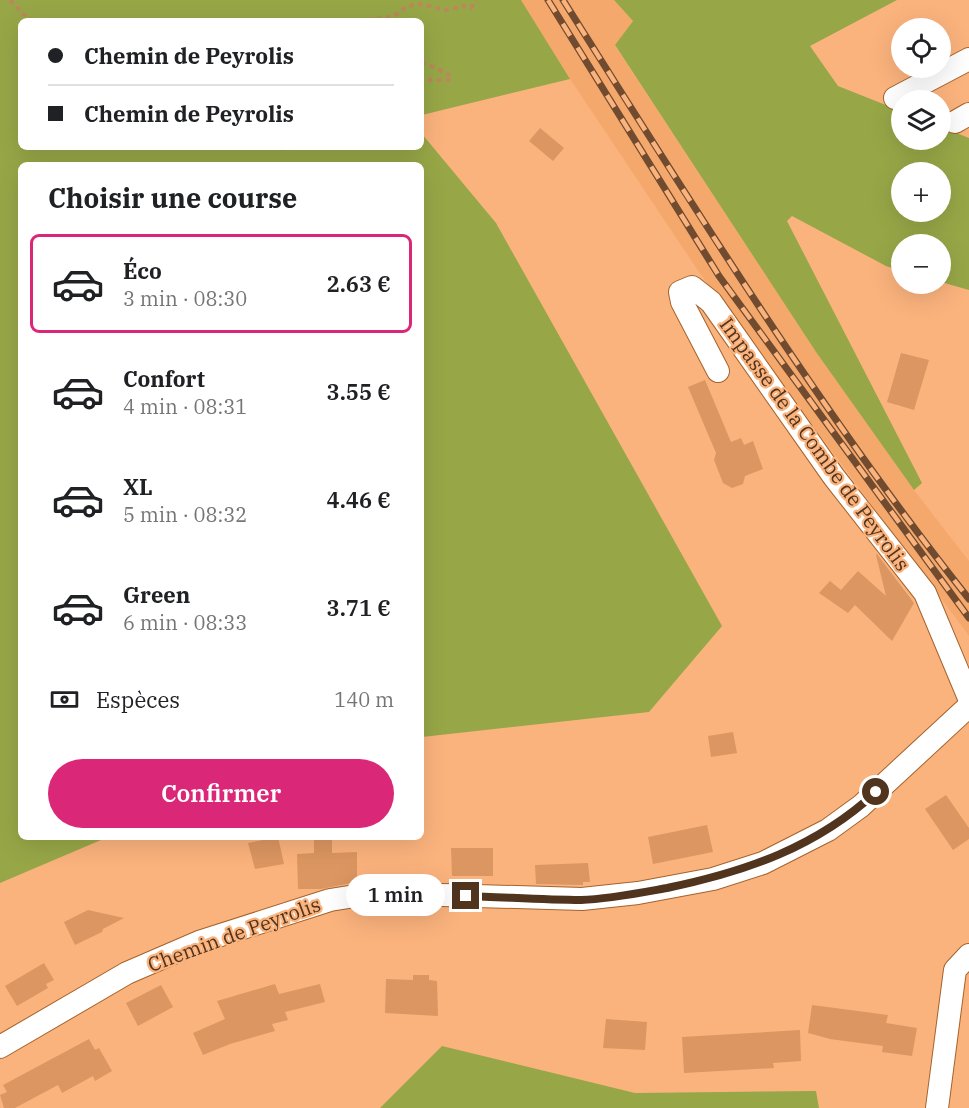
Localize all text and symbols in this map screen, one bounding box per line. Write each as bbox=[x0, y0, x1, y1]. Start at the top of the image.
map controls bbox=[891, 18, 951, 294]
button: locate bbox=[891, 18, 951, 78]
text: Chemin de Peyrolis bbox=[84, 41, 294, 70]
button: layers bbox=[891, 90, 951, 150]
text: Chemin de Peyrolis bbox=[84, 99, 294, 128]
button: + bbox=[891, 162, 951, 222]
text: Choisir une course bbox=[48, 180, 297, 215]
button: − bbox=[891, 234, 951, 294]
text: Éco bbox=[123, 256, 162, 285]
icon: car bbox=[51, 257, 105, 311]
text: 2.63 € bbox=[327, 269, 391, 298]
text: 3 min · 08:30 bbox=[123, 285, 247, 312]
street label: Impasse de la Combe de Peyrolis bbox=[714, 312, 916, 576]
text: Confort bbox=[123, 364, 205, 393]
icon: car bbox=[51, 365, 105, 419]
text: 3.55 € bbox=[327, 377, 391, 406]
text: 4 min · 08:31 bbox=[123, 393, 247, 420]
text: XL bbox=[123, 472, 153, 501]
icon: car bbox=[51, 473, 105, 527]
text: 4.46 € bbox=[327, 485, 391, 514]
text: 5 min · 08:32 bbox=[123, 501, 247, 528]
text: Green bbox=[123, 580, 190, 609]
icon: car bbox=[51, 581, 105, 635]
text: 3.71 € bbox=[327, 593, 391, 622]
text: 6 min · 08:33 bbox=[123, 609, 247, 636]
icon: cash bbox=[48, 683, 81, 716]
text: Espèces bbox=[96, 685, 180, 714]
text: 140 m bbox=[334, 686, 394, 713]
button: Confirmer bbox=[48, 759, 394, 828]
route start bbox=[862, 778, 889, 805]
callout: 1 min bbox=[346, 875, 445, 917]
text: 1 min bbox=[368, 881, 423, 908]
route end bbox=[452, 882, 479, 909]
street label: Chemin de Peyrolis bbox=[144, 890, 324, 978]

